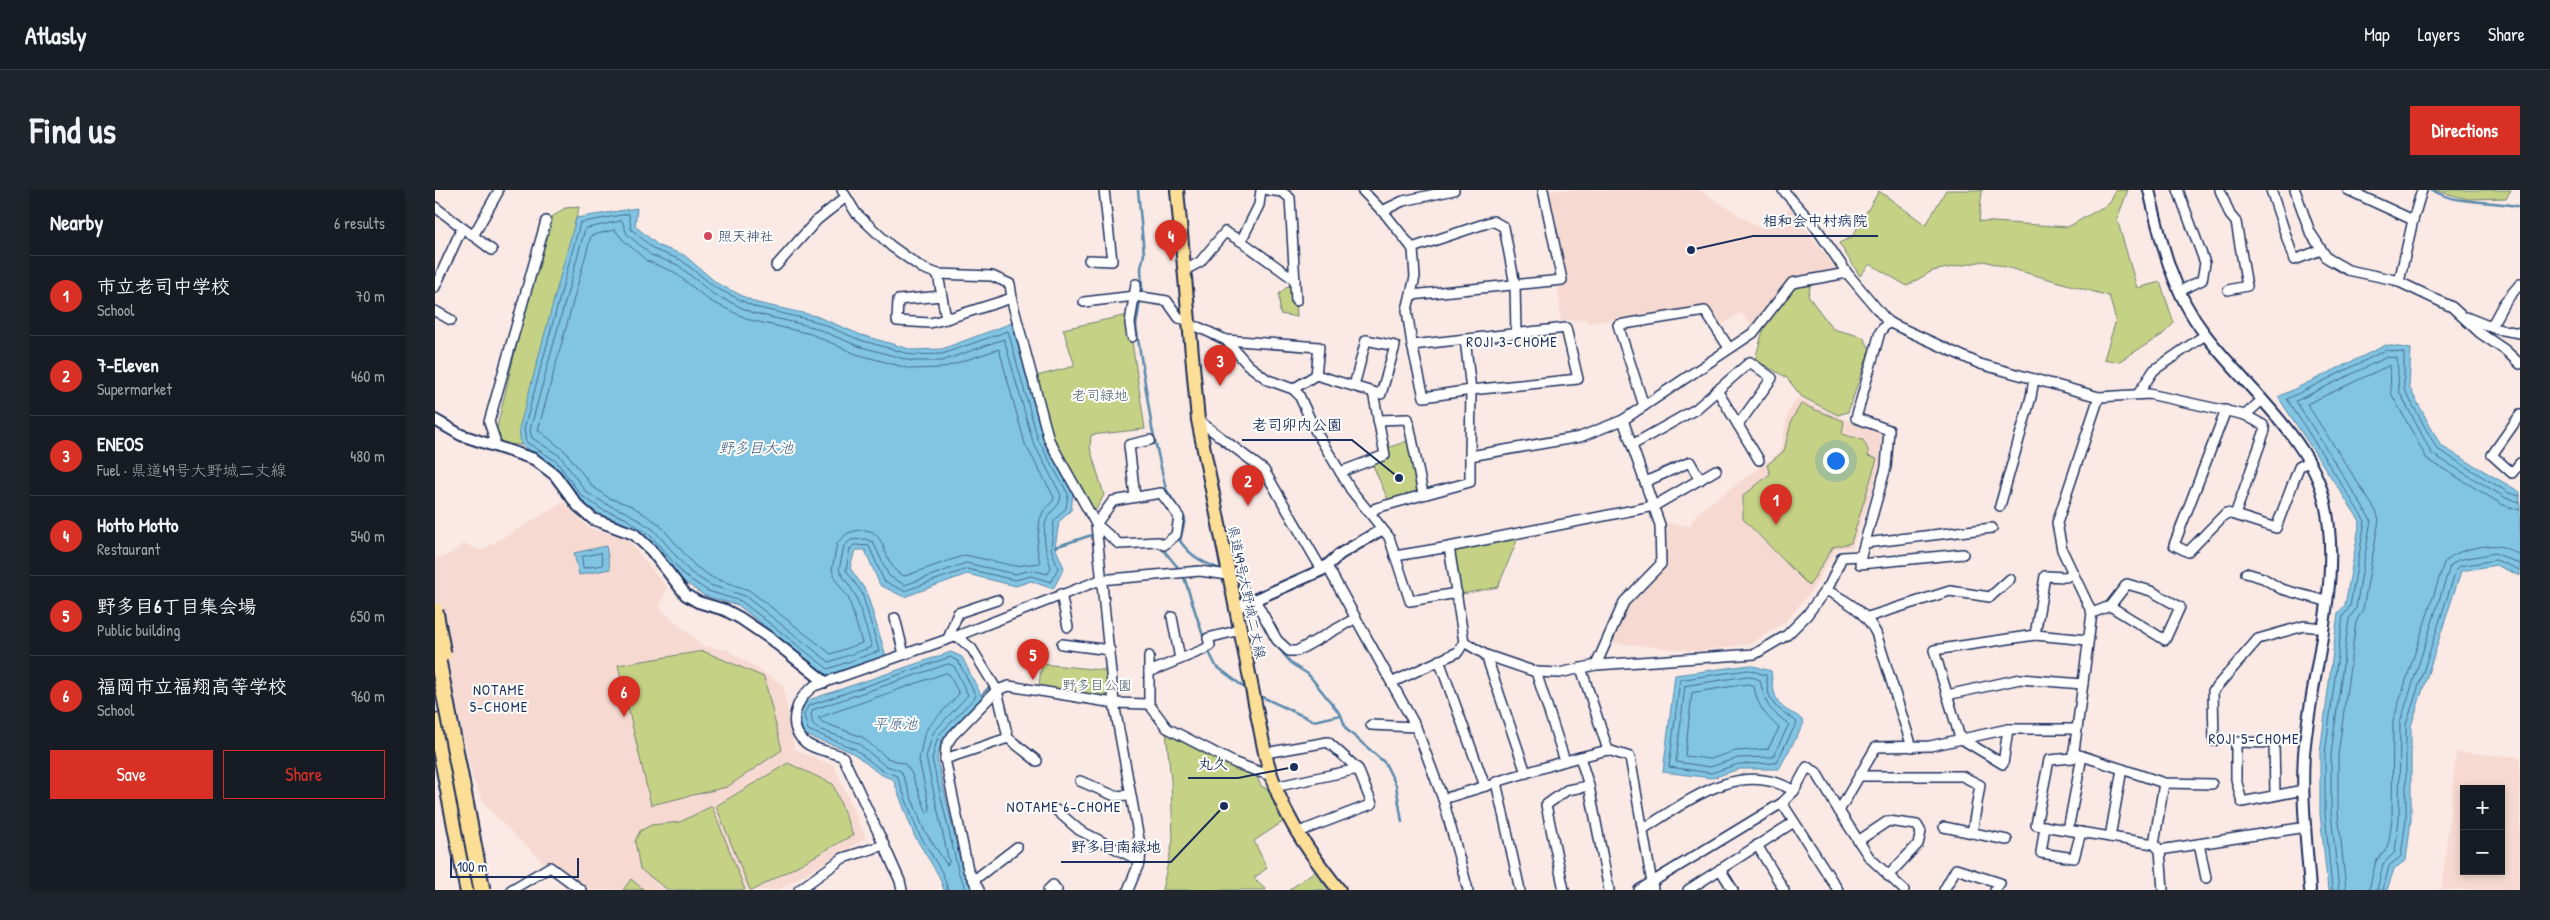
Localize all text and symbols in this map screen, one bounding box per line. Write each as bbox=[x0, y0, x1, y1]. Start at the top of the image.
text: Atlasly bbox=[25, 19, 87, 51]
text: Map bbox=[2364, 22, 2390, 47]
text: Layers bbox=[2418, 22, 2460, 47]
text: Share bbox=[2488, 22, 2525, 47]
button: Directions bbox=[2410, 106, 2520, 155]
text: Find us bbox=[30, 107, 116, 154]
callout: 相和会中村病院 bbox=[1753, 206, 1878, 236]
text: Nearby bbox=[50, 208, 103, 237]
text: 相和会中村病院 bbox=[1762, 210, 1868, 231]
text: 6 results bbox=[334, 212, 385, 234]
pin: 4 bbox=[1155, 220, 1187, 261]
place label: 照天神社 bbox=[718, 226, 774, 245]
marker: 照天神社 bbox=[702, 230, 714, 242]
text: 市立老司中学校 bbox=[97, 273, 230, 299]
text: 1 bbox=[63, 285, 69, 307]
text: 70 m bbox=[355, 285, 385, 307]
text: School bbox=[97, 299, 134, 321]
district label: ROJI 3-CHOME bbox=[1466, 331, 1558, 352]
pin: 3 bbox=[1204, 345, 1236, 386]
text: 7-Eleven bbox=[97, 352, 159, 378]
text: 2 bbox=[62, 365, 70, 387]
text: 460 m bbox=[351, 365, 385, 387]
text: Supermarket bbox=[97, 378, 172, 400]
park label: 老司緑地 bbox=[1072, 385, 1128, 404]
callout: 老司卯内公園 bbox=[1242, 410, 1352, 440]
text: 老司卯内公園 bbox=[1252, 414, 1342, 435]
text: ENEOS bbox=[97, 431, 143, 457]
water label: 野多目大池 bbox=[718, 437, 794, 458]
text: 3 bbox=[62, 445, 70, 467]
text: 480 m bbox=[350, 445, 385, 467]
your location bbox=[1823, 448, 1849, 474]
text: Fuel · 県道49号大野城二丈線 bbox=[97, 459, 286, 481]
pin: 2 bbox=[1232, 465, 1264, 506]
pin: 1 bbox=[1760, 484, 1792, 525]
text: Hotto Motto bbox=[97, 512, 178, 538]
street label: 県道49号大野城二丈線 bbox=[1224, 523, 1271, 661]
text: 4 bbox=[63, 525, 69, 547]
text: 540 m bbox=[351, 525, 385, 547]
text: Restaurant bbox=[97, 538, 160, 560]
text: 野多目6丁目集会場 bbox=[97, 593, 257, 619]
text: 5 bbox=[63, 605, 69, 627]
text: 650 m bbox=[350, 605, 385, 627]
text: Public building bbox=[97, 619, 180, 641]
pin: 5 bbox=[1017, 639, 1049, 680]
text: 福岡市立福翔高等学校 bbox=[97, 673, 287, 699]
park label: 野多目公園 bbox=[1062, 675, 1132, 694]
pin: 6 bbox=[608, 676, 640, 717]
district label: NOTAME 5-CHOME bbox=[470, 679, 528, 717]
text: 6 bbox=[63, 685, 69, 707]
text: 960 m bbox=[351, 685, 385, 707]
text: School bbox=[97, 699, 134, 721]
water label: 平原池 bbox=[872, 713, 918, 734]
district label: ROJI 5-CHOME bbox=[2208, 728, 2300, 749]
callout: 丸久 bbox=[1188, 748, 1238, 778]
button: Save bbox=[50, 750, 213, 799]
button: Share bbox=[223, 750, 385, 799]
text: 丸久 bbox=[1198, 753, 1228, 774]
map controls bbox=[2460, 785, 2505, 875]
button: + bbox=[2460, 785, 2505, 830]
district label: NOTAME 6-CHOME bbox=[1007, 796, 1121, 817]
button: − bbox=[2460, 830, 2505, 875]
callout: 野多目南緑地 bbox=[1061, 832, 1171, 862]
text: 野多目南緑地 bbox=[1071, 836, 1161, 857]
scale bar bbox=[450, 855, 579, 878]
text: 100 m bbox=[457, 857, 487, 876]

